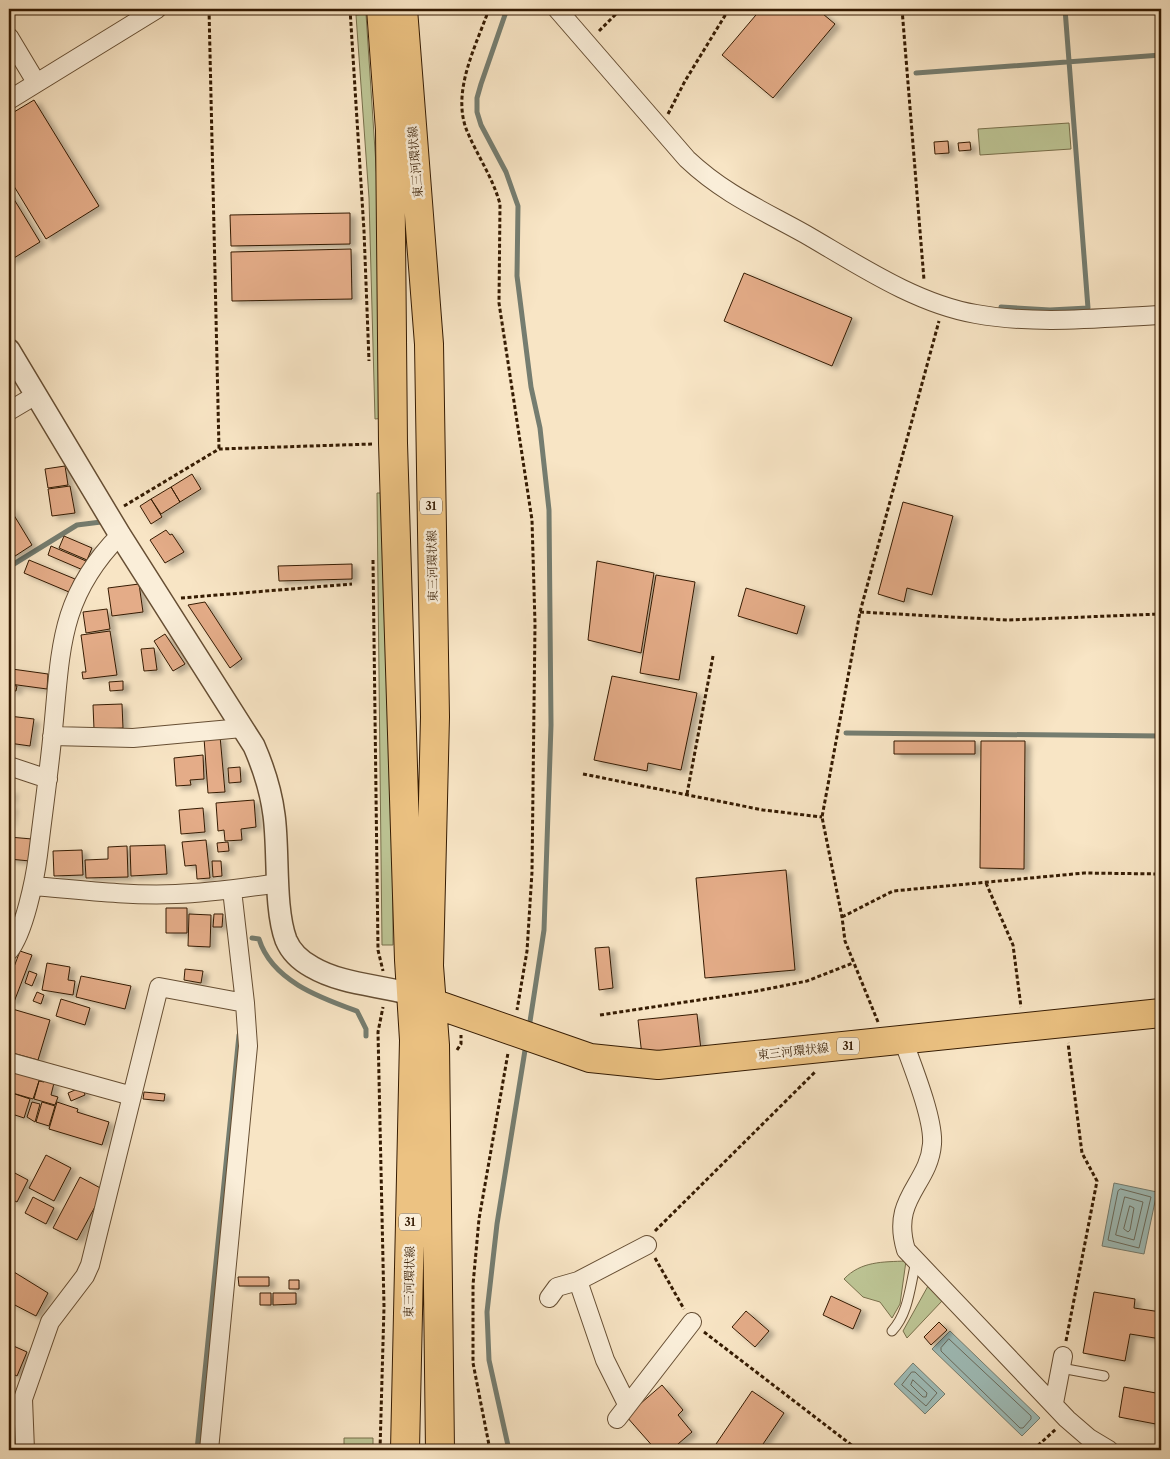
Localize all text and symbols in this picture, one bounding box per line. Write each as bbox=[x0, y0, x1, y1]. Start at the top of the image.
street label: 東三河環状線 bbox=[404, 125, 426, 199]
road number: 31 bbox=[420, 498, 442, 514]
street label: 東三河環状線 bbox=[424, 530, 440, 602]
road number: 31 bbox=[837, 1038, 859, 1054]
street label: 東三河環状線 bbox=[756, 1040, 830, 1062]
road number: 31 bbox=[399, 1214, 421, 1230]
street label: 東三河環状線 bbox=[401, 1246, 417, 1318]

